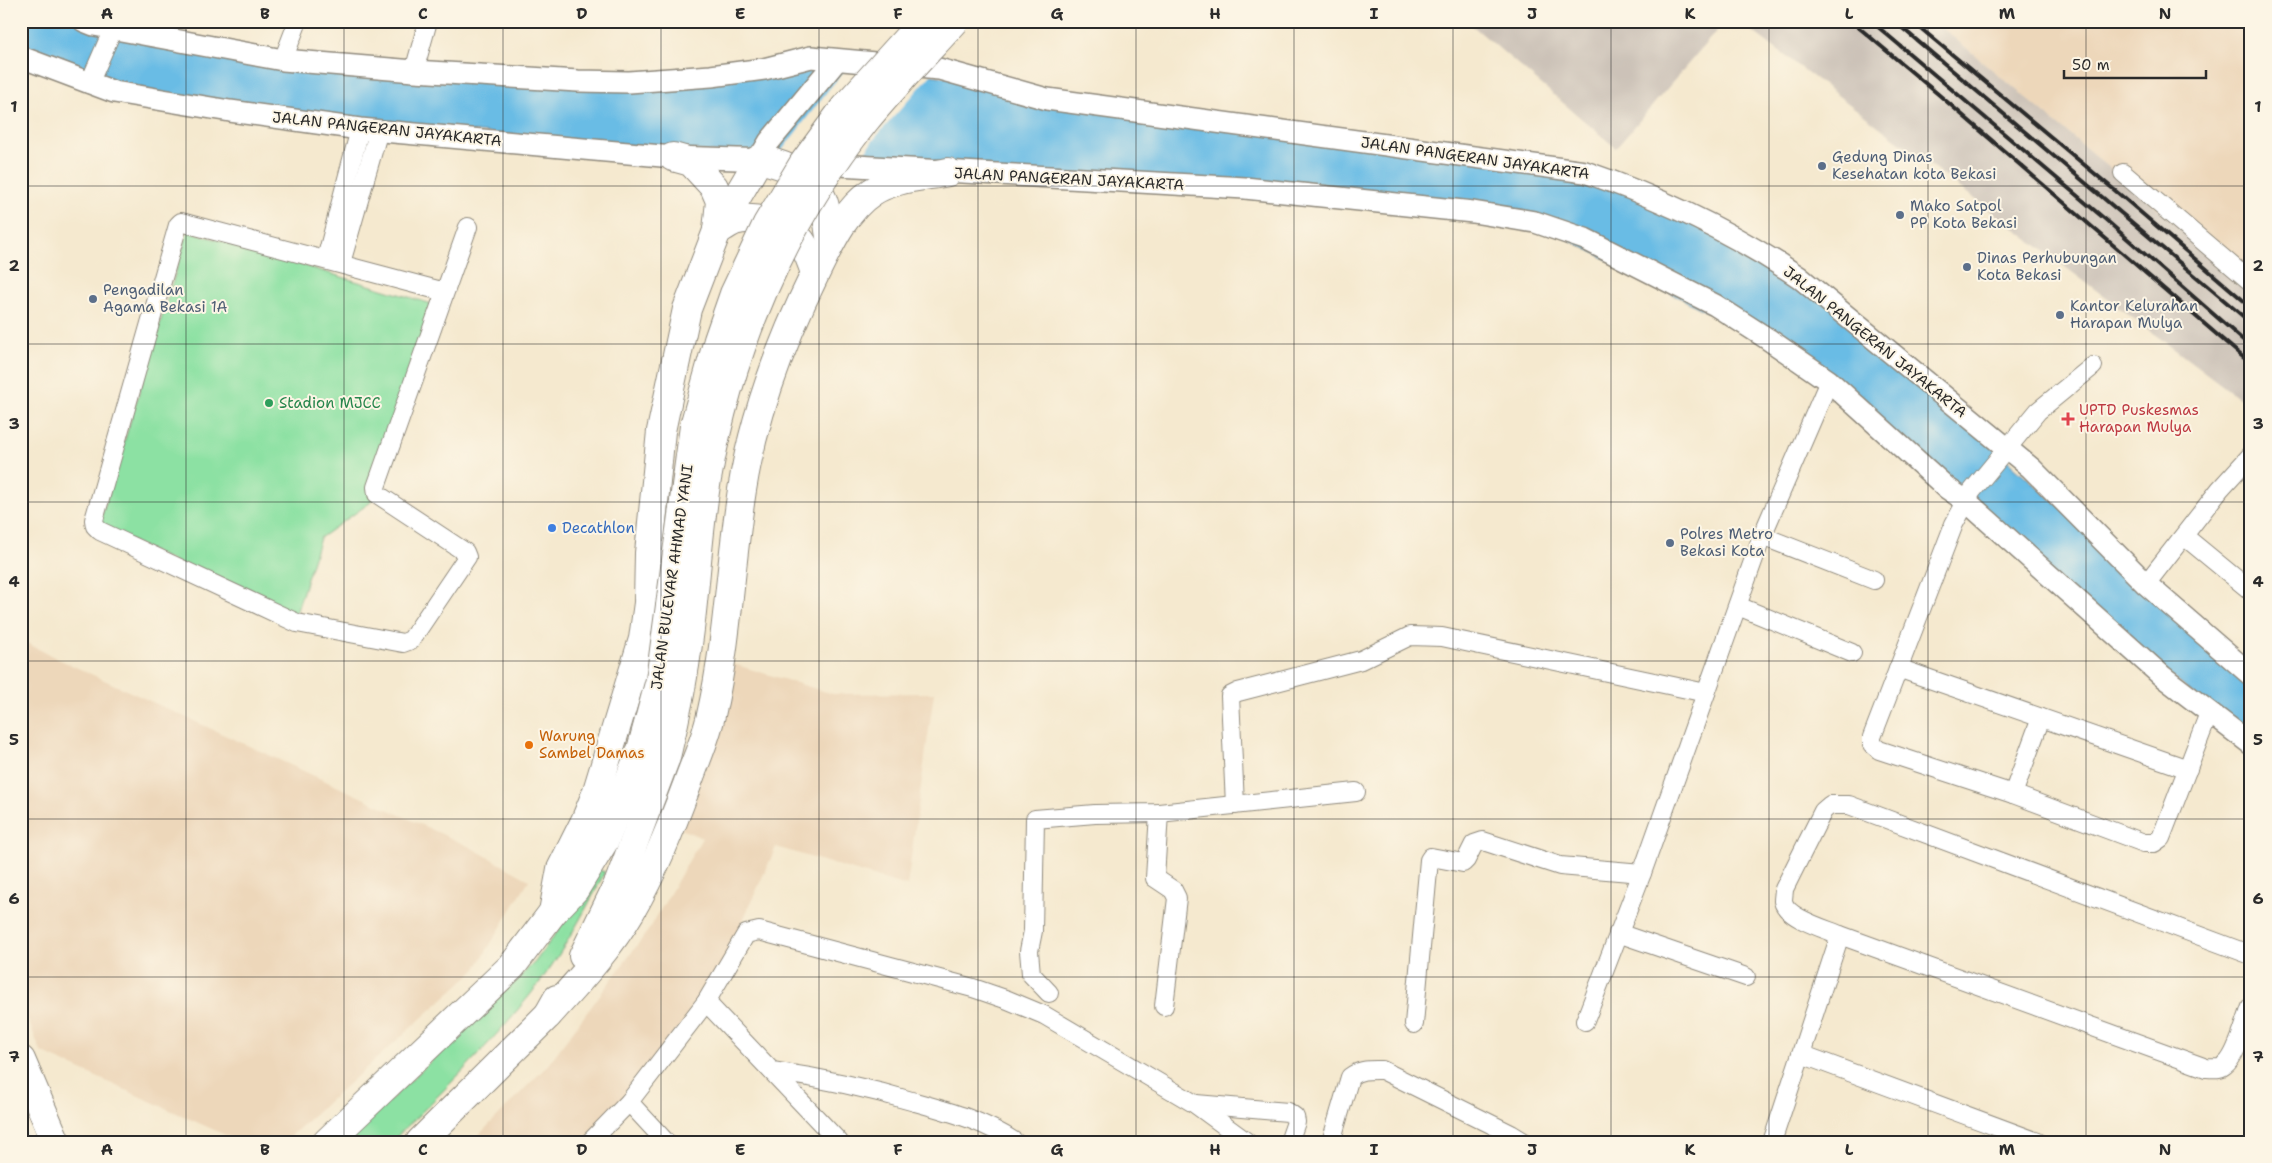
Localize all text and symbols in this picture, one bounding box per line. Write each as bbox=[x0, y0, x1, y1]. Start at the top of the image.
text: A bbox=[101, 3, 113, 24]
text: B bbox=[260, 3, 270, 24]
text: C bbox=[418, 3, 428, 24]
text: D bbox=[576, 3, 588, 24]
text: E bbox=[735, 3, 745, 24]
text: F bbox=[893, 3, 903, 24]
text: G bbox=[1051, 3, 1064, 24]
text: H bbox=[1209, 3, 1221, 24]
text: I bbox=[1370, 3, 1379, 24]
text: J bbox=[1527, 3, 1537, 24]
text: K bbox=[1685, 3, 1696, 24]
text: L bbox=[1845, 3, 1854, 24]
text: M bbox=[1999, 3, 2016, 24]
text: N bbox=[2159, 3, 2171, 24]
scale bar bbox=[2064, 48, 2207, 80]
text: 50 m bbox=[2072, 55, 2110, 75]
text: 1 bbox=[10, 96, 18, 117]
text: 1 bbox=[2254, 96, 2262, 117]
street label: JALAN PANGERAN JAYAKARTA bbox=[271, 107, 503, 151]
street label: JALAN PANGERAN JAYAKARTA bbox=[1359, 132, 1591, 184]
place label: Gedung Dinas Kesehatan kota Bekasi bbox=[1832, 147, 1996, 184]
marker: Gedung Dinas Kesehatan kota Bekasi bbox=[1816, 160, 1828, 172]
street label: JALAN PANGERAN JAYAKARTA bbox=[953, 163, 1185, 195]
place label: Mako Satpol PP Kota Bekasi bbox=[1910, 196, 2017, 233]
marker: Mako Satpol PP Kota Bekasi bbox=[1894, 209, 1906, 221]
place label: Dinas Perhubungan Kota Bekasi bbox=[1977, 248, 2117, 285]
text: 2 bbox=[8, 255, 20, 276]
text: 2 bbox=[2252, 255, 2264, 276]
marker: Dinas Perhubungan Kota Bekasi bbox=[1961, 261, 1973, 273]
street label: JALAN PANGERAN JAYAKARTA bbox=[1779, 262, 1971, 422]
place label: Pengadilan Agama Bekasi 1A bbox=[103, 280, 228, 317]
marker: Pengadilan Agama Bekasi 1A bbox=[87, 293, 99, 305]
place label: Kantor Kelurahan Harapan Mulya bbox=[2070, 296, 2198, 333]
marker: Kantor Kelurahan Harapan Mulya bbox=[2054, 309, 2066, 321]
place label: Stadion MJCC bbox=[279, 393, 381, 413]
marker: Stadion MJCC bbox=[263, 397, 275, 409]
place label: UPTD Puskesmas Harapan Mulya bbox=[2079, 400, 2199, 437]
marker: UPTD Puskesmas Harapan Mulya bbox=[2061, 412, 2075, 426]
text: 3 bbox=[8, 413, 20, 434]
text: 3 bbox=[2252, 413, 2264, 434]
street label: JALAN BULEVAR AHMAD YANI bbox=[646, 463, 698, 691]
place label: Decathlon bbox=[562, 518, 635, 538]
marker: Decathlon bbox=[546, 522, 558, 534]
place label: Polres Metro Bekasi Kota bbox=[1680, 524, 1773, 561]
marker: Polres Metro Bekasi Kota bbox=[1664, 537, 1676, 549]
text: 4 bbox=[8, 571, 20, 592]
text: 4 bbox=[2252, 571, 2264, 592]
place label: Warung Sambel Damas bbox=[539, 726, 645, 763]
text: 5 bbox=[9, 729, 19, 750]
text: 5 bbox=[2253, 729, 2263, 750]
marker: Warung Sambel Damas bbox=[523, 739, 535, 751]
text: 6 bbox=[8, 888, 20, 909]
text: 6 bbox=[2252, 888, 2264, 909]
text: 7 bbox=[8, 1046, 20, 1067]
text: 7 bbox=[2252, 1046, 2264, 1067]
text: A bbox=[101, 1139, 113, 1160]
text: B bbox=[260, 1139, 270, 1160]
text: C bbox=[418, 1139, 428, 1160]
text: D bbox=[576, 1139, 588, 1160]
text: E bbox=[735, 1139, 745, 1160]
text: F bbox=[893, 1139, 903, 1160]
text: G bbox=[1051, 1139, 1064, 1160]
text: H bbox=[1209, 1139, 1221, 1160]
text: I bbox=[1370, 1139, 1379, 1160]
text: J bbox=[1527, 1139, 1537, 1160]
text: K bbox=[1685, 1139, 1696, 1160]
text: L bbox=[1845, 1139, 1854, 1160]
text: M bbox=[1999, 1139, 2016, 1160]
text: N bbox=[2159, 1139, 2171, 1160]

